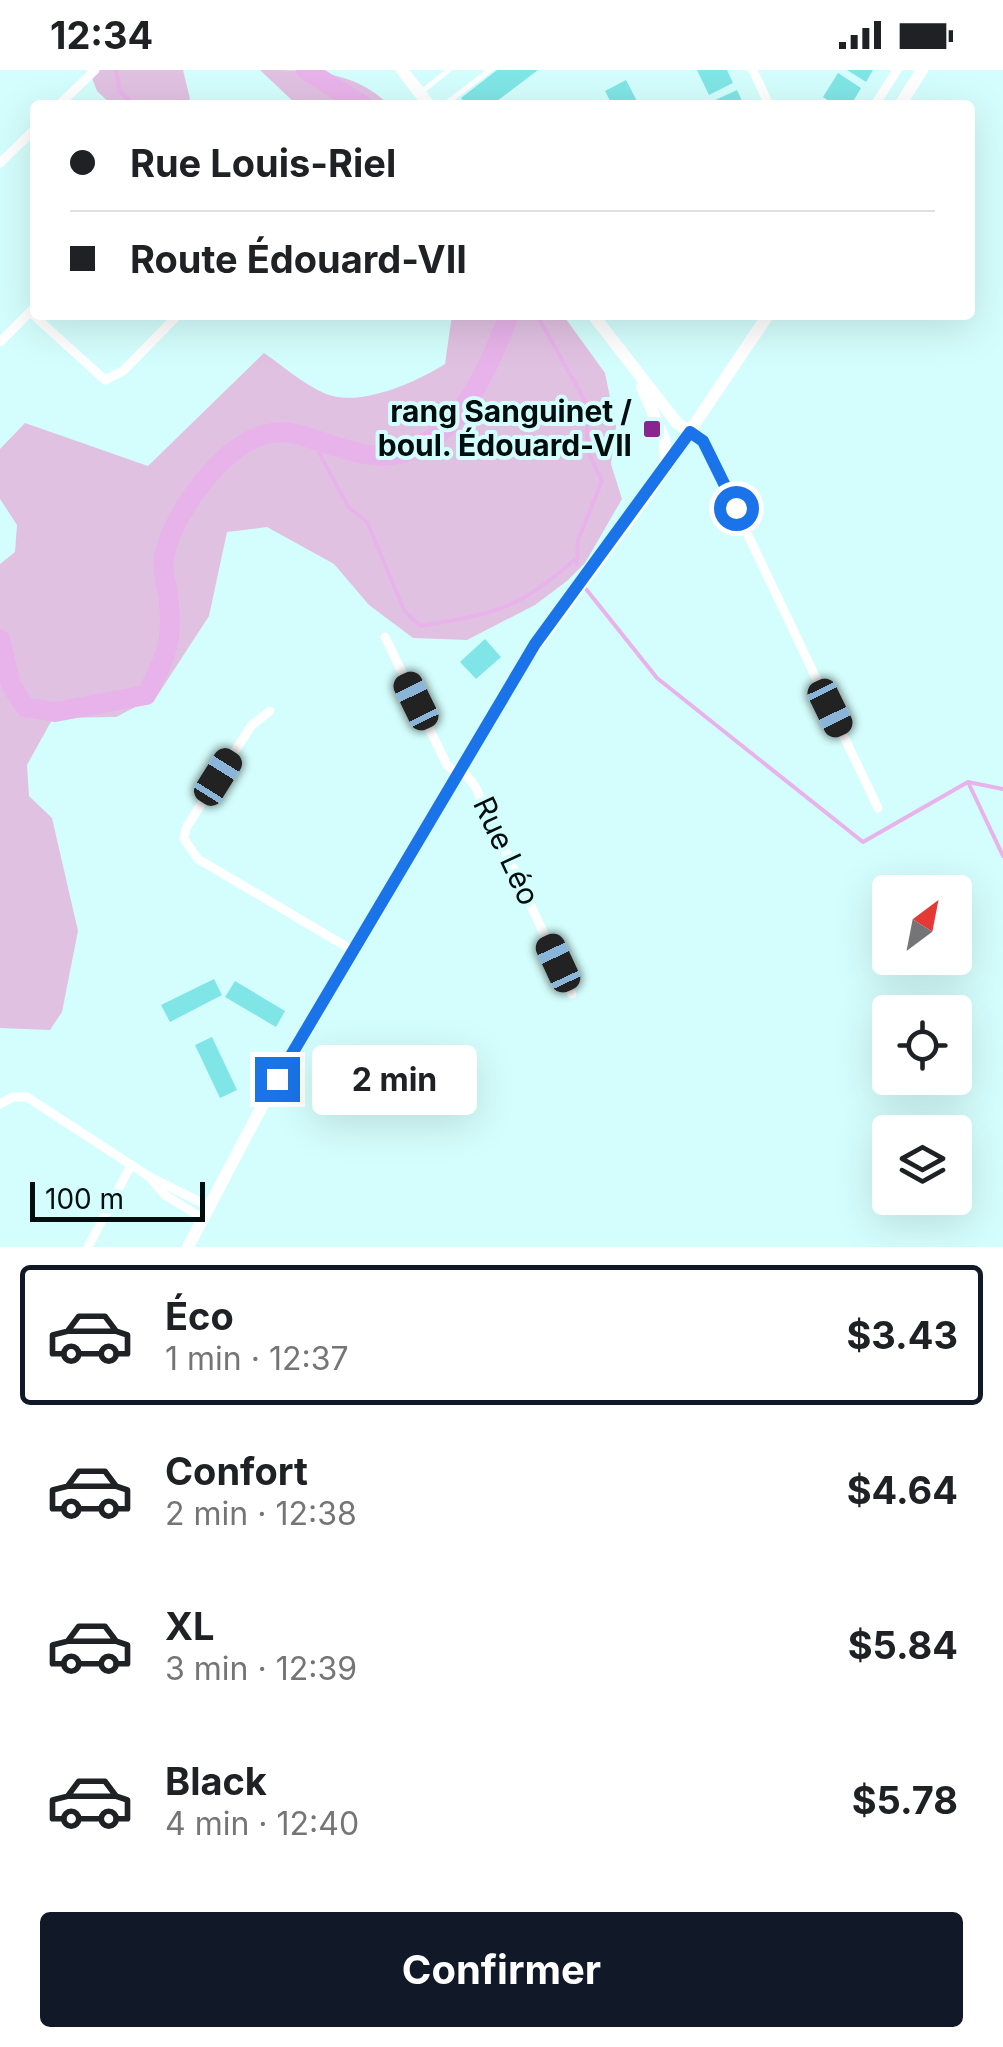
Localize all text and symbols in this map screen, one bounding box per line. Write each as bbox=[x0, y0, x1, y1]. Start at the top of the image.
text: 12:34 bbox=[50, 12, 153, 58]
text: Rue Louis-Riel bbox=[130, 140, 396, 186]
text: Route Édouard-VII bbox=[130, 236, 467, 282]
place label: rang Sanguinet / boul. Édouard-VII bbox=[378, 393, 632, 463]
marker: rang Sanguinet / boul. Édouard-VII bbox=[641, 418, 663, 440]
route start bbox=[714, 486, 759, 531]
car bbox=[389, 667, 443, 735]
car bbox=[803, 674, 857, 742]
car bbox=[189, 744, 247, 810]
street label: Rue Léo bbox=[466, 791, 548, 910]
north arrow bbox=[872, 875, 972, 975]
map controls bbox=[872, 875, 972, 1215]
car bbox=[532, 929, 584, 997]
button: locate bbox=[872, 995, 972, 1095]
callout: 2 min bbox=[312, 1044, 477, 1114]
route end bbox=[255, 1057, 300, 1102]
text: 2 min bbox=[352, 1060, 437, 1099]
button: layers bbox=[872, 1115, 972, 1215]
scale bar bbox=[30, 1177, 205, 1222]
text: 100 m bbox=[45, 1182, 124, 1216]
icon: car bbox=[45, 1290, 135, 1380]
text: Éco bbox=[165, 1293, 234, 1339]
text: $3.43 bbox=[846, 1312, 958, 1358]
text: 1 min · 12:37 bbox=[165, 1339, 349, 1378]
icon: car bbox=[45, 1445, 135, 1535]
text: Confort bbox=[165, 1448, 308, 1494]
text: $4.64 bbox=[847, 1467, 958, 1513]
text: 2 min · 12:38 bbox=[165, 1494, 357, 1533]
icon: car bbox=[45, 1600, 135, 1690]
text: XL bbox=[165, 1603, 215, 1649]
text: $5.84 bbox=[848, 1622, 958, 1668]
text: 3 min · 12:39 bbox=[165, 1649, 357, 1688]
icon: car bbox=[45, 1755, 135, 1845]
text: Black bbox=[165, 1758, 267, 1804]
text: $5.78 bbox=[852, 1777, 958, 1823]
text: 4 min · 12:40 bbox=[165, 1804, 359, 1843]
button: Confirmer bbox=[40, 1912, 963, 2027]

